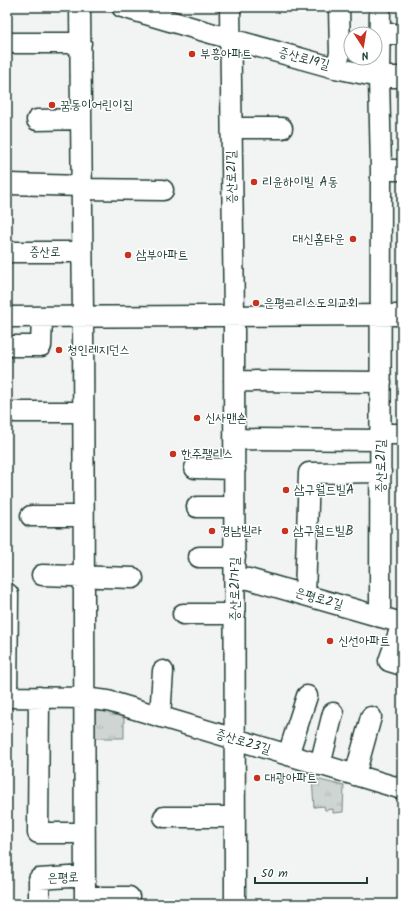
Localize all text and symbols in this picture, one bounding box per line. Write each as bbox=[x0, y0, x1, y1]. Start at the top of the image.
north arrow bbox=[343, 26, 383, 66]
street label: 증산로19길 bbox=[276, 42, 332, 76]
place label: 부흥아파트 bbox=[200, 44, 252, 65]
text: N bbox=[360, 45, 370, 64]
marker: 부흥아파트 bbox=[187, 49, 197, 59]
place label: 꿈동이어린이집 bbox=[60, 95, 133, 116]
marker: 꿈동이어린이집 bbox=[47, 100, 57, 110]
street label: 증산로21길 bbox=[221, 150, 243, 204]
place label: 리윤하이빌 A동 bbox=[262, 172, 338, 193]
marker: 리윤하이빌 A동 bbox=[249, 177, 259, 187]
place label: 대신홈타운 bbox=[293, 229, 345, 250]
marker: 대신홈타운 bbox=[348, 234, 358, 244]
street label: 증산로 bbox=[29, 242, 61, 263]
place label: 삼부아파트 bbox=[136, 245, 188, 266]
marker: 삼부아파트 bbox=[123, 250, 133, 260]
place label: 은평그리스도의교회 bbox=[264, 293, 358, 314]
marker: 은평그리스도의교회 bbox=[251, 298, 261, 308]
place label: 청인레지던스 bbox=[67, 340, 130, 361]
marker: 청인레지던스 bbox=[54, 345, 64, 355]
place label: 신사맨숀 bbox=[205, 408, 247, 429]
marker: 신사맨숀 bbox=[192, 413, 202, 423]
street label: 증산로21길 bbox=[371, 439, 392, 493]
place label: 한주팰리스 bbox=[181, 444, 233, 465]
marker: 한주팰리스 bbox=[168, 449, 178, 459]
place label: 삼구월드빌A bbox=[294, 480, 354, 501]
marker: 삼구월드빌A bbox=[281, 485, 291, 495]
place label: 경남빌라 bbox=[220, 521, 262, 542]
place label: 삼구월드빌B bbox=[293, 521, 354, 542]
marker: 경남빌라 bbox=[207, 526, 217, 536]
marker: 삼구월드빌B bbox=[280, 526, 290, 536]
street label: 증산로21가길 bbox=[225, 557, 246, 621]
street label: 은평로2길 bbox=[292, 582, 346, 616]
place label: 신선아파트 bbox=[338, 631, 390, 652]
marker: 신선아파트 bbox=[325, 636, 335, 646]
street label: 증산로23길 bbox=[213, 724, 273, 760]
place label: 대광아파트 bbox=[265, 768, 317, 789]
marker: 대광아파트 bbox=[252, 773, 262, 783]
scale bar bbox=[255, 859, 367, 885]
text: 50 m bbox=[261, 864, 288, 883]
street label: 은평로 bbox=[47, 867, 79, 889]

